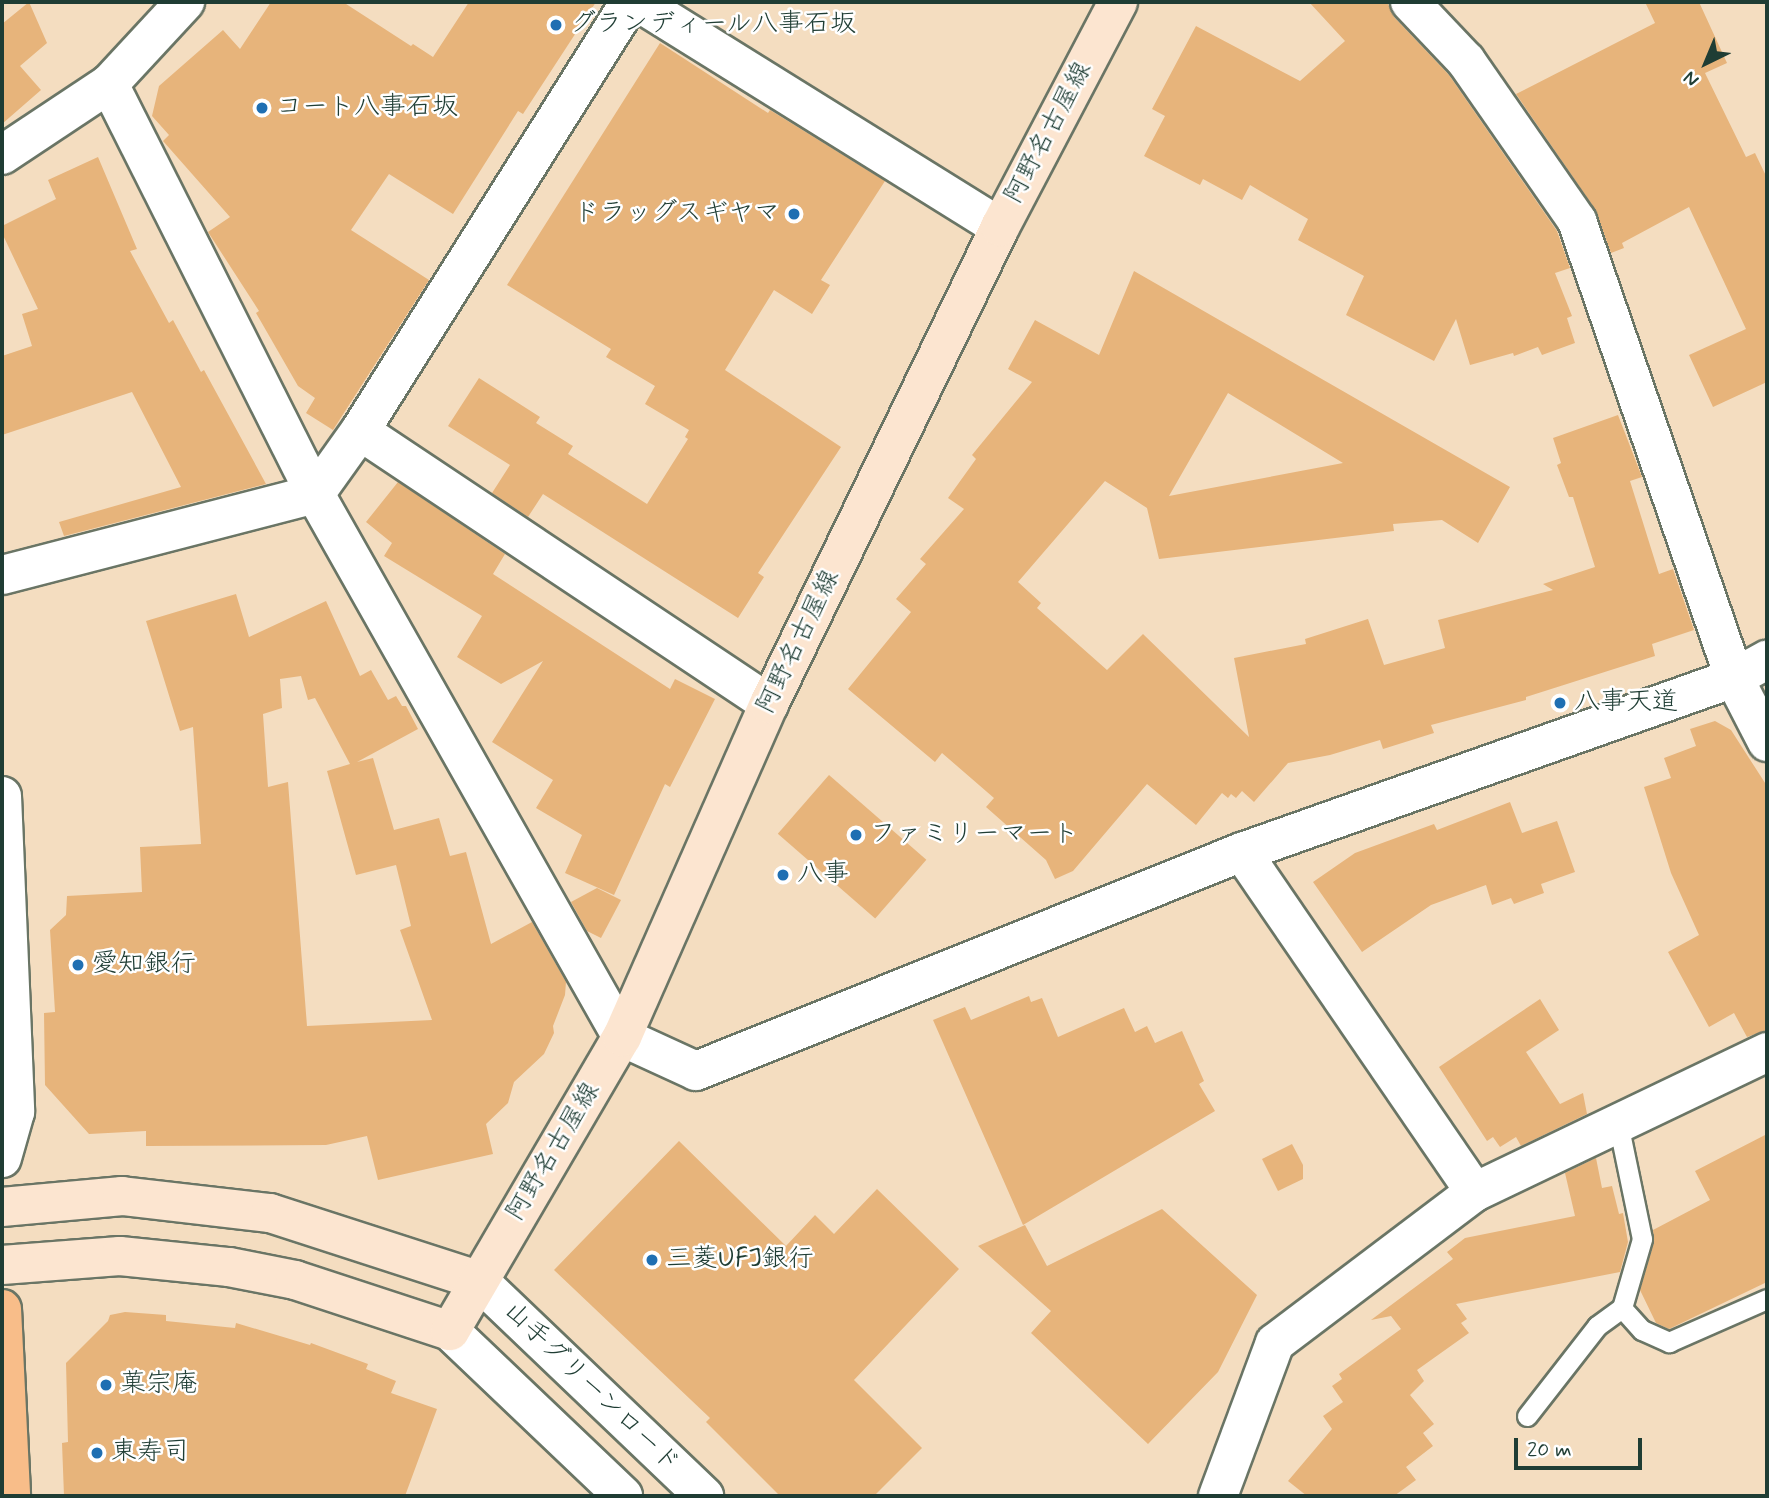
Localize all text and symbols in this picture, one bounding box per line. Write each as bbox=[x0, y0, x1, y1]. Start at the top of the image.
place label: グランディール八事石坂 bbox=[570, 9, 856, 41]
marker: グランディール八事石坂 bbox=[548, 17, 564, 33]
north arrow bbox=[1671, 28, 1741, 98]
street label: 阿野名古屋線 bbox=[999, 57, 1099, 209]
text: N bbox=[1678, 65, 1704, 92]
place label: コート八事石坂 bbox=[276, 92, 458, 124]
marker: コート八事石坂 bbox=[254, 100, 270, 116]
place label: ドラッグスギヤマ bbox=[572, 198, 780, 230]
marker: ドラッグスギヤマ bbox=[786, 206, 802, 222]
street label: 阿野名古屋線 bbox=[751, 565, 847, 719]
place label: 八事天道 bbox=[1574, 687, 1678, 719]
marker: 八事天道 bbox=[1552, 695, 1568, 711]
place label: ファミリーマート bbox=[870, 819, 1078, 851]
marker: ファミリーマート bbox=[848, 827, 864, 843]
place label: 八事 bbox=[797, 859, 849, 891]
marker: 八事 bbox=[775, 867, 791, 883]
place label: 愛知銀行 bbox=[92, 949, 196, 981]
marker: 愛知銀行 bbox=[70, 957, 86, 973]
street label: 阿野名古屋線 bbox=[500, 1077, 608, 1227]
place label: 三菱UFJ銀行 bbox=[666, 1244, 814, 1276]
marker: 三菱UFJ銀行 bbox=[644, 1252, 660, 1268]
street label: 山手グリーンロード bbox=[496, 1296, 686, 1480]
place label: 菓宗庵 bbox=[120, 1369, 198, 1401]
marker: 菓宗庵 bbox=[98, 1377, 114, 1393]
scale bar bbox=[1517, 1424, 1645, 1468]
text: 20 m bbox=[1527, 1436, 1572, 1464]
place label: 東寿司 bbox=[111, 1437, 189, 1469]
marker: 東寿司 bbox=[89, 1445, 105, 1461]

